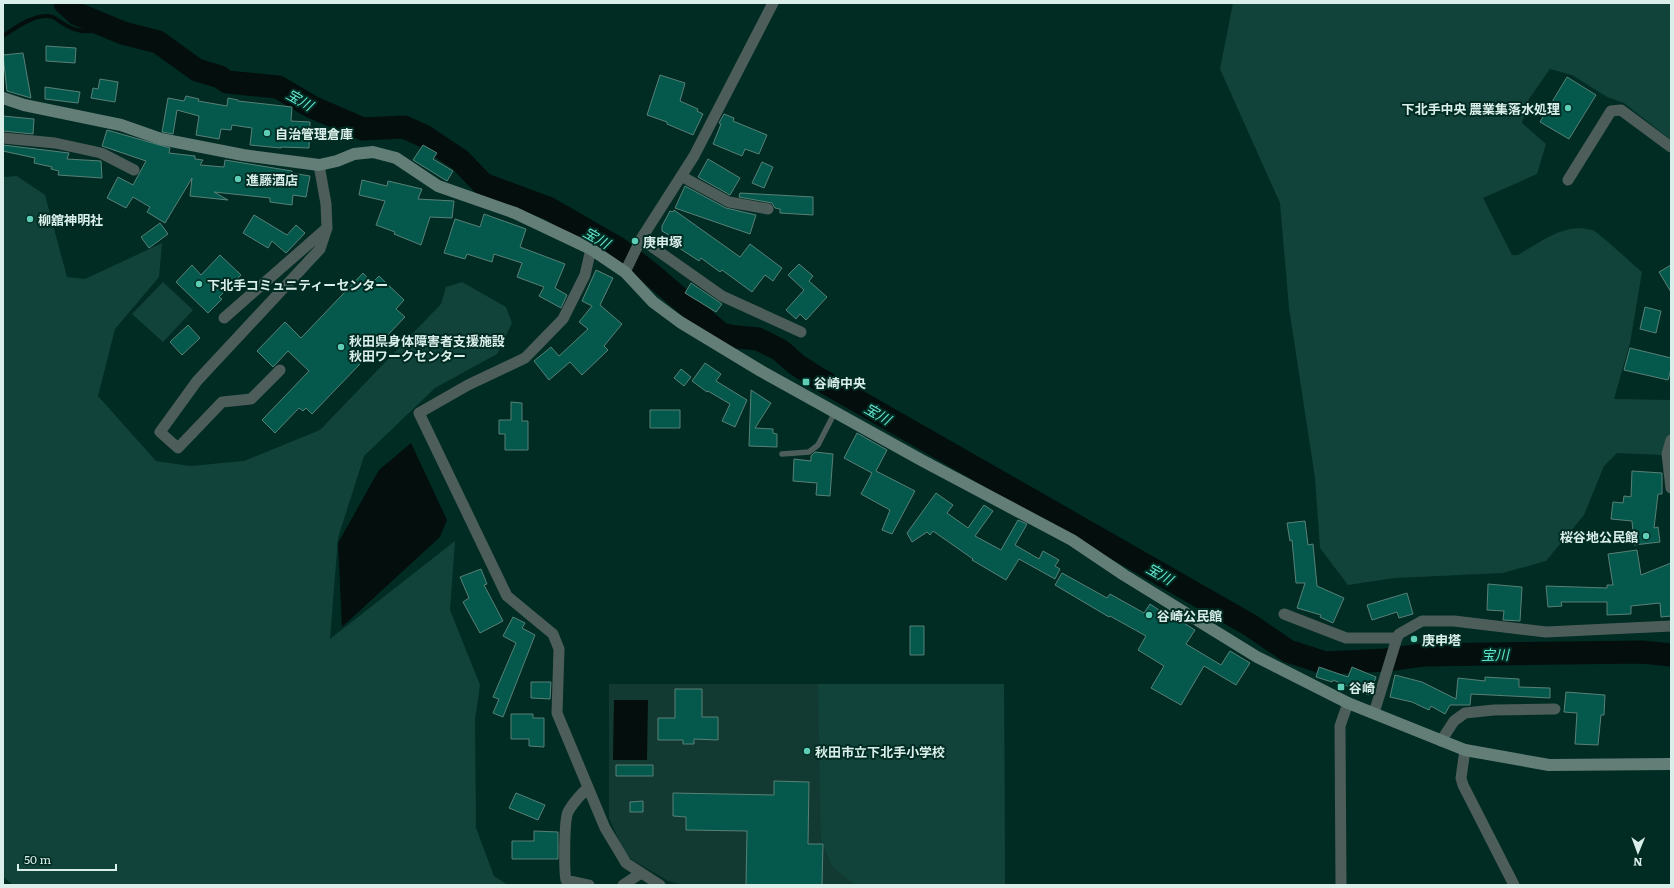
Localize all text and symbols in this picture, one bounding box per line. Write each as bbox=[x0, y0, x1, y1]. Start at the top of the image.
water label: 宝川 bbox=[283, 83, 319, 116]
place label: 下北手中央 農業集落水処理 bbox=[1401, 99, 1560, 118]
marker: 下北手中央 農業集落水処理 bbox=[1563, 103, 1573, 113]
place label: 自治管理倉庫 bbox=[275, 124, 353, 143]
marker: 自治管理倉庫 bbox=[262, 128, 272, 138]
place label: 進藤酒店 bbox=[246, 170, 298, 189]
marker: 進藤酒店 bbox=[233, 174, 243, 184]
place label: 柳舘神明社 bbox=[38, 210, 103, 229]
marker: 柳舘神明社 bbox=[25, 214, 35, 224]
water label: 宝川 bbox=[580, 221, 616, 254]
place label: 庚申塚 bbox=[643, 232, 682, 251]
marker: 庚申塚 bbox=[630, 236, 640, 246]
place label: 下北手コミュニティーセンター bbox=[207, 275, 388, 294]
marker: 下北手コミュニティーセンター bbox=[194, 279, 204, 289]
place label: 秋田県身体障害者支援施設 秋田ワークセンター bbox=[349, 331, 505, 365]
marker: 秋田県身体障害者支援施設 秋田ワークセンター bbox=[336, 342, 346, 352]
place label: 谷崎中央 bbox=[814, 373, 866, 392]
marker: 谷崎中央 bbox=[801, 377, 811, 387]
water label: 宝川 bbox=[861, 397, 897, 430]
place label: 桜谷地公民館 bbox=[1560, 527, 1638, 546]
marker: 桜谷地公民館 bbox=[1641, 531, 1651, 541]
water label: 宝川 bbox=[1143, 557, 1179, 590]
place label: 谷崎公民館 bbox=[1157, 606, 1222, 625]
marker: 谷崎公民館 bbox=[1144, 610, 1154, 620]
place label: 庚申塔 bbox=[1422, 630, 1461, 649]
marker: 庚申塔 bbox=[1409, 634, 1419, 644]
water label: 宝川 bbox=[1481, 644, 1511, 664]
place label: 谷崎 bbox=[1349, 678, 1375, 697]
marker: 谷崎 bbox=[1336, 682, 1346, 692]
place label: 秋田市立下北手小学校 bbox=[815, 742, 945, 761]
marker: 秋田市立下北手小学校 bbox=[802, 746, 812, 756]
north arrow bbox=[1618, 832, 1658, 872]
scale bar bbox=[18, 846, 116, 872]
text: 50 m bbox=[24, 850, 51, 868]
text: N bbox=[1633, 855, 1643, 871]

